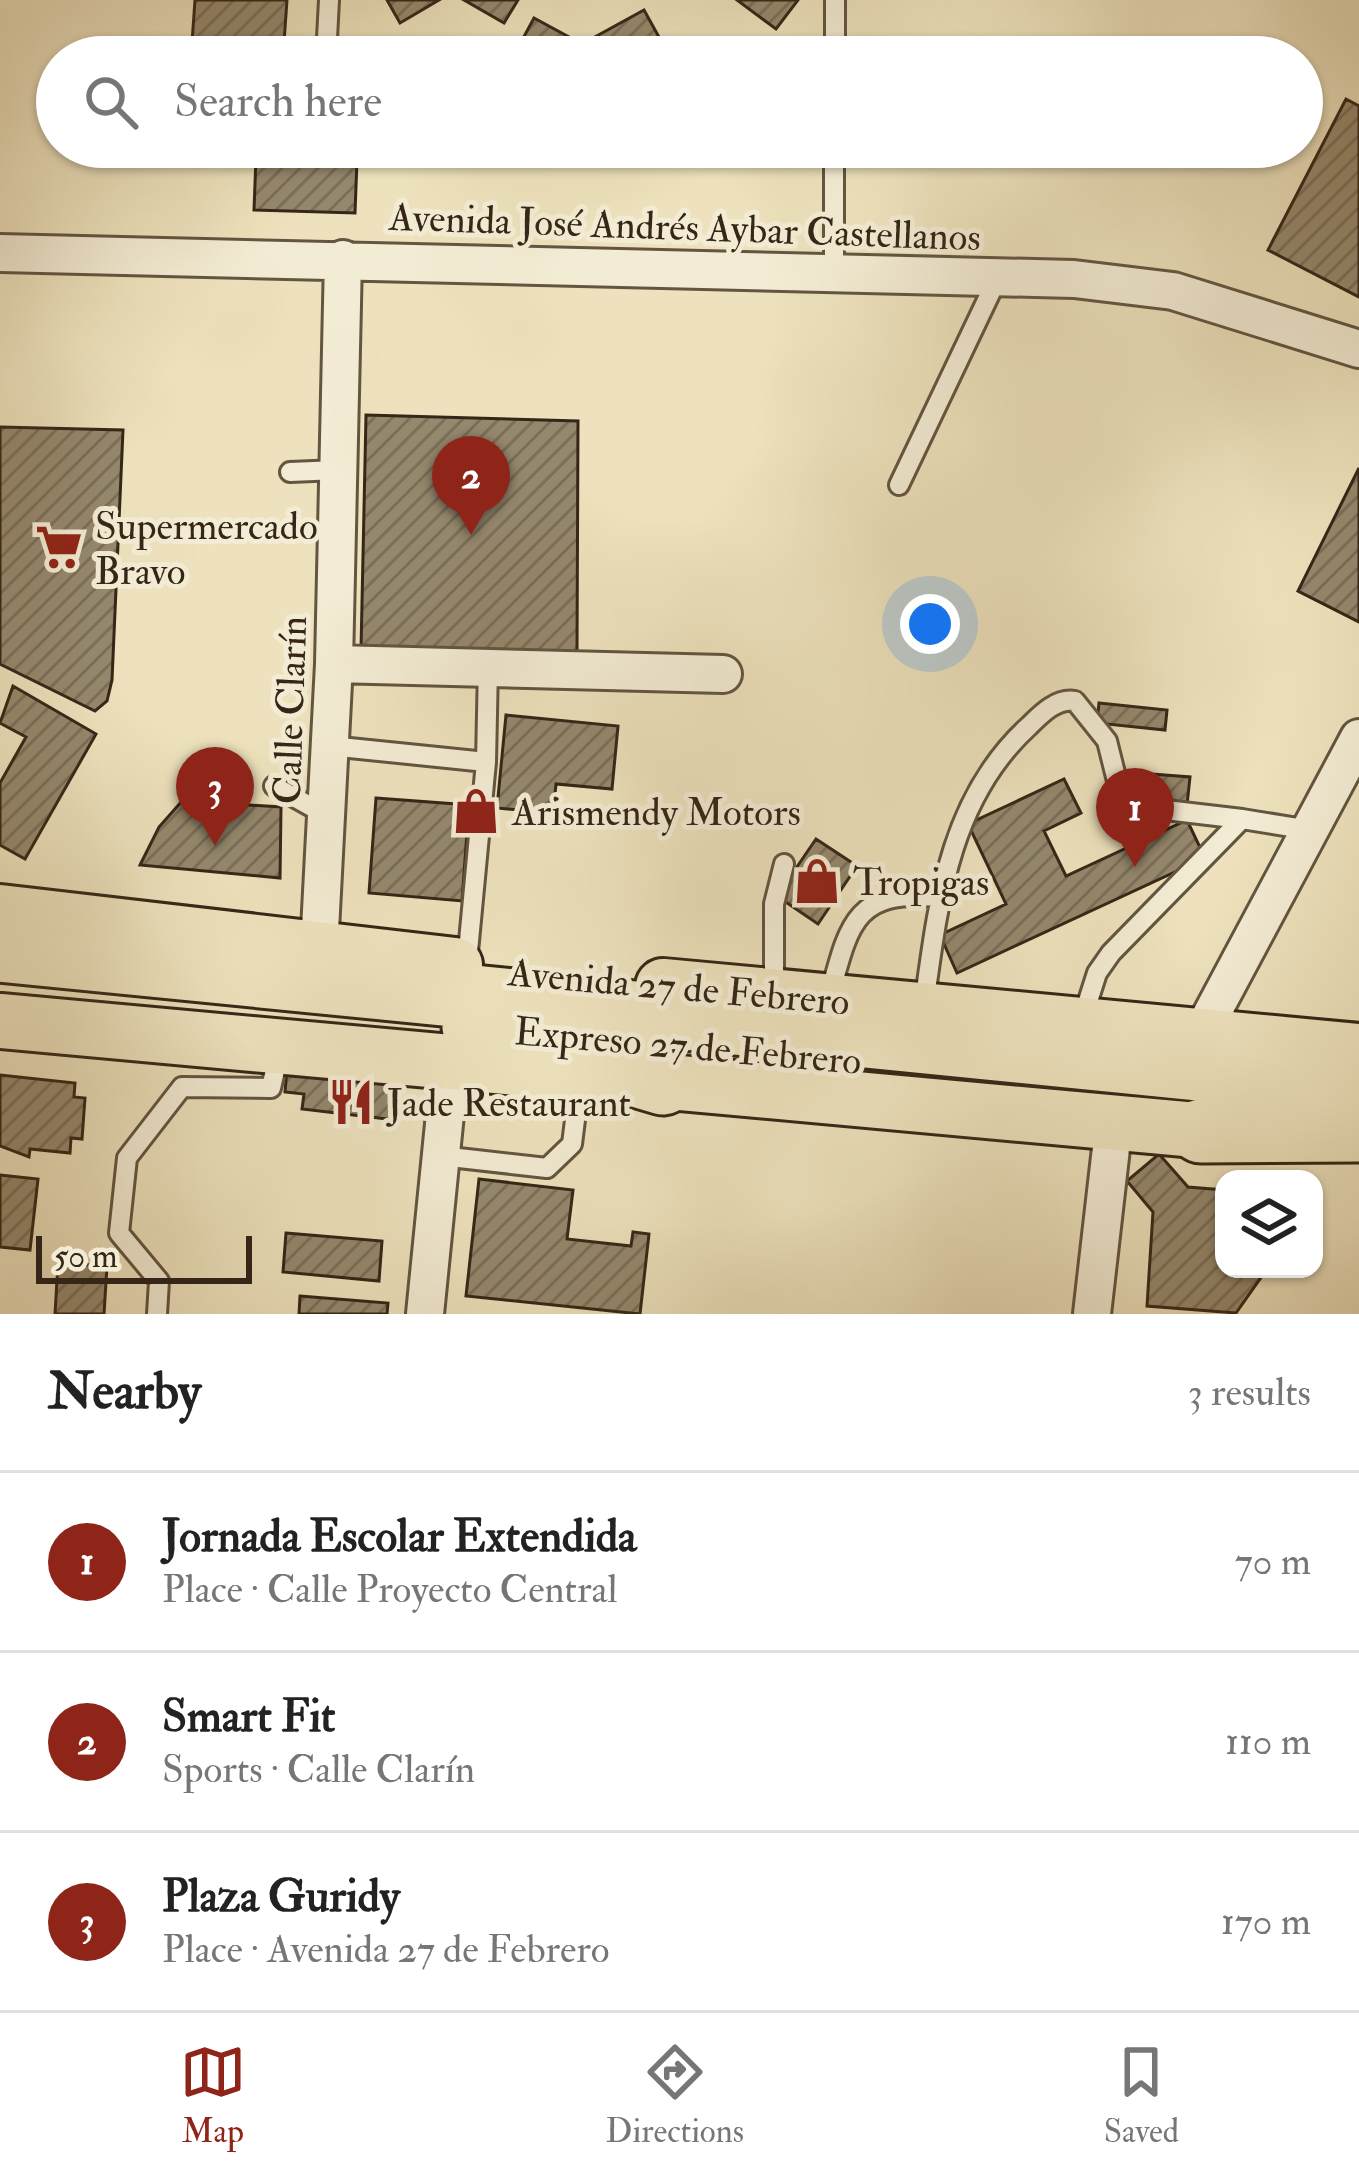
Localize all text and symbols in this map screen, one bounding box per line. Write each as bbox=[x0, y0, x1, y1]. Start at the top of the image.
search box bbox=[36, 36, 1323, 168]
icon: search bbox=[78, 69, 144, 135]
text: Search here bbox=[174, 74, 382, 130]
street label: Avenida José Andrés Aybar Castellanos bbox=[387, 193, 982, 262]
pin: 2 bbox=[432, 436, 510, 535]
place label: Supermercado Bravo bbox=[95, 502, 318, 596]
supermarket icon: Supermercado Bravo bbox=[34, 522, 84, 572]
your location bbox=[900, 594, 960, 654]
street label: Calle Clarín bbox=[263, 615, 318, 805]
pin: 3 bbox=[176, 747, 254, 846]
pin: 1 bbox=[1096, 768, 1174, 867]
shop icon: Arismendy Motors bbox=[451, 786, 501, 836]
place label: Arismendy Motors bbox=[511, 788, 801, 837]
shop icon: Tropigas bbox=[792, 856, 842, 906]
place label: Tropigas bbox=[853, 858, 989, 907]
street label: Avenida 27 de Febrero bbox=[505, 948, 852, 1027]
street label: Expreso 27 de Febrero bbox=[512, 1007, 863, 1086]
restaurant icon: Jade Restaurant bbox=[326, 1077, 376, 1127]
place label: Jade Restaurant bbox=[386, 1079, 631, 1128]
map controls bbox=[1215, 1170, 1323, 1278]
button: layers bbox=[1215, 1170, 1323, 1278]
scale bar bbox=[36, 1230, 252, 1283]
text: 50 m bbox=[54, 1236, 118, 1277]
text: Nearby bbox=[48, 1360, 201, 1424]
text: 3 results bbox=[1188, 1368, 1311, 1417]
text: Jornada Escolar Extendida bbox=[162, 1509, 637, 1565]
text: 1 bbox=[80, 1537, 94, 1586]
text: 70 m bbox=[1235, 1537, 1311, 1586]
text: Place · Calle Proyecto Central bbox=[162, 1565, 618, 1614]
text: Smart Fit bbox=[162, 1689, 335, 1745]
text: 2 bbox=[77, 1717, 97, 1766]
text: 110 m bbox=[1225, 1717, 1311, 1766]
text: Sports · Calle Clarín bbox=[162, 1745, 475, 1794]
text: Plaza Guridy bbox=[162, 1869, 400, 1925]
text: 3 bbox=[80, 1897, 94, 1946]
text: 170 m bbox=[1221, 1897, 1311, 1946]
text: Place · Avenida 27 de Febrero bbox=[162, 1925, 609, 1974]
tab: Map bbox=[180, 2039, 246, 2152]
tab: Directions bbox=[606, 2039, 744, 2152]
tab: Saved bbox=[1104, 2039, 1179, 2152]

